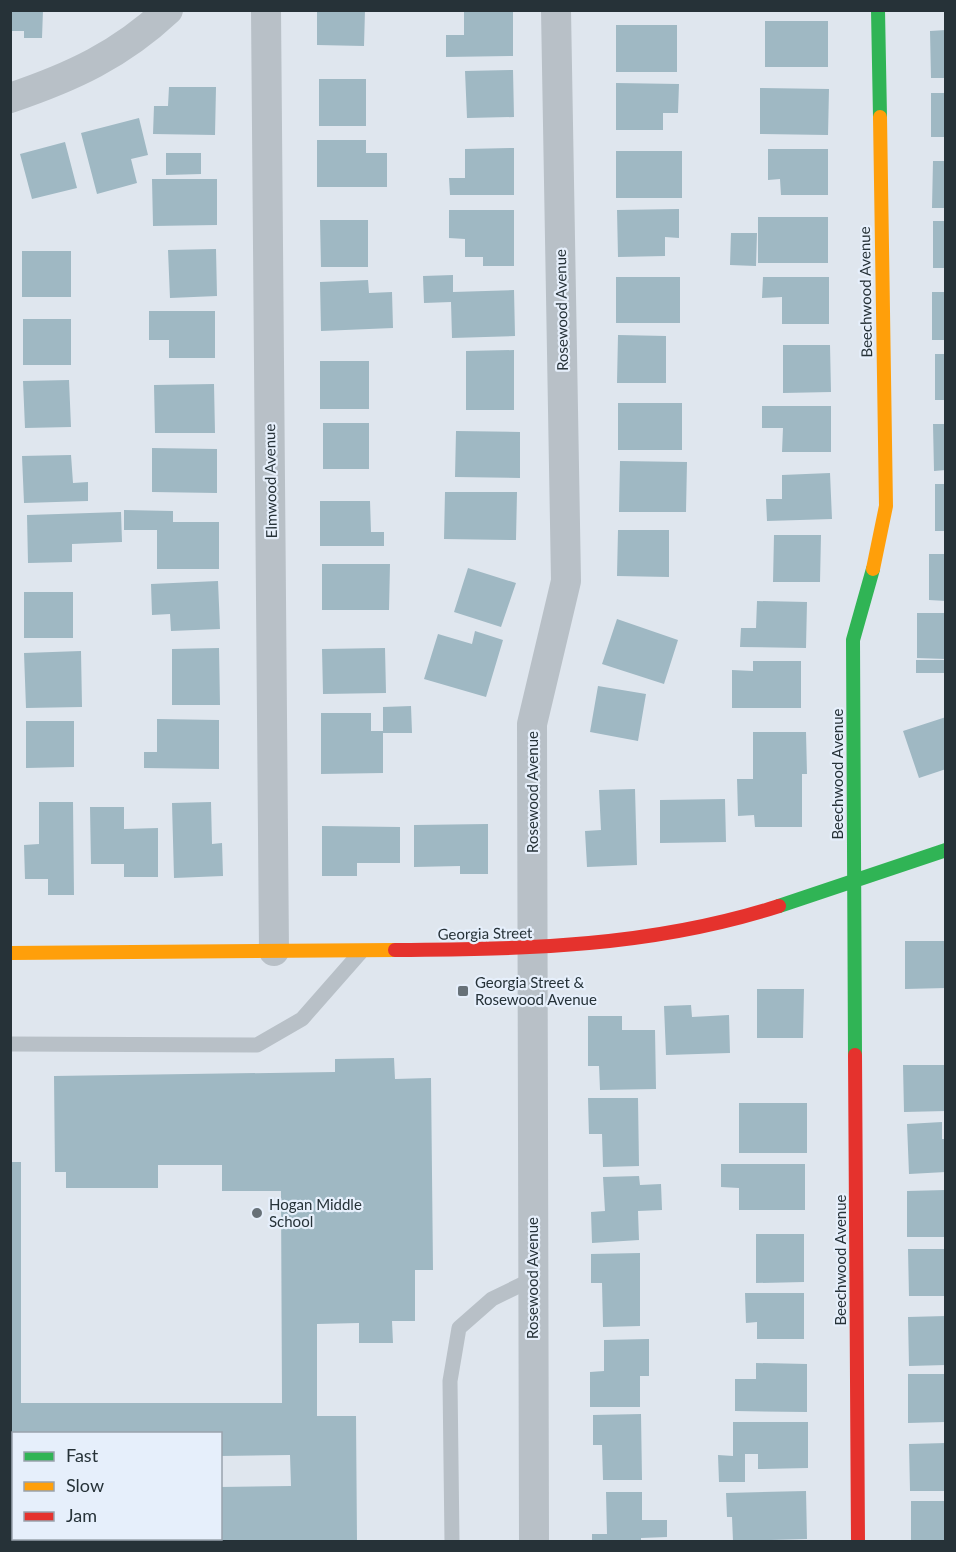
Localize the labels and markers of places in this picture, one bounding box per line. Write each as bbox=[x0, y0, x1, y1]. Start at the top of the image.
place label: Georgia Street & Rosewood Avenue bbox=[475, 973, 597, 1008]
marker: Georgia Street & Rosewood Avenue bbox=[456, 984, 470, 998]
place label: Hogan Middle School bbox=[269, 1195, 362, 1230]
marker: Hogan Middle School bbox=[250, 1206, 264, 1220]

